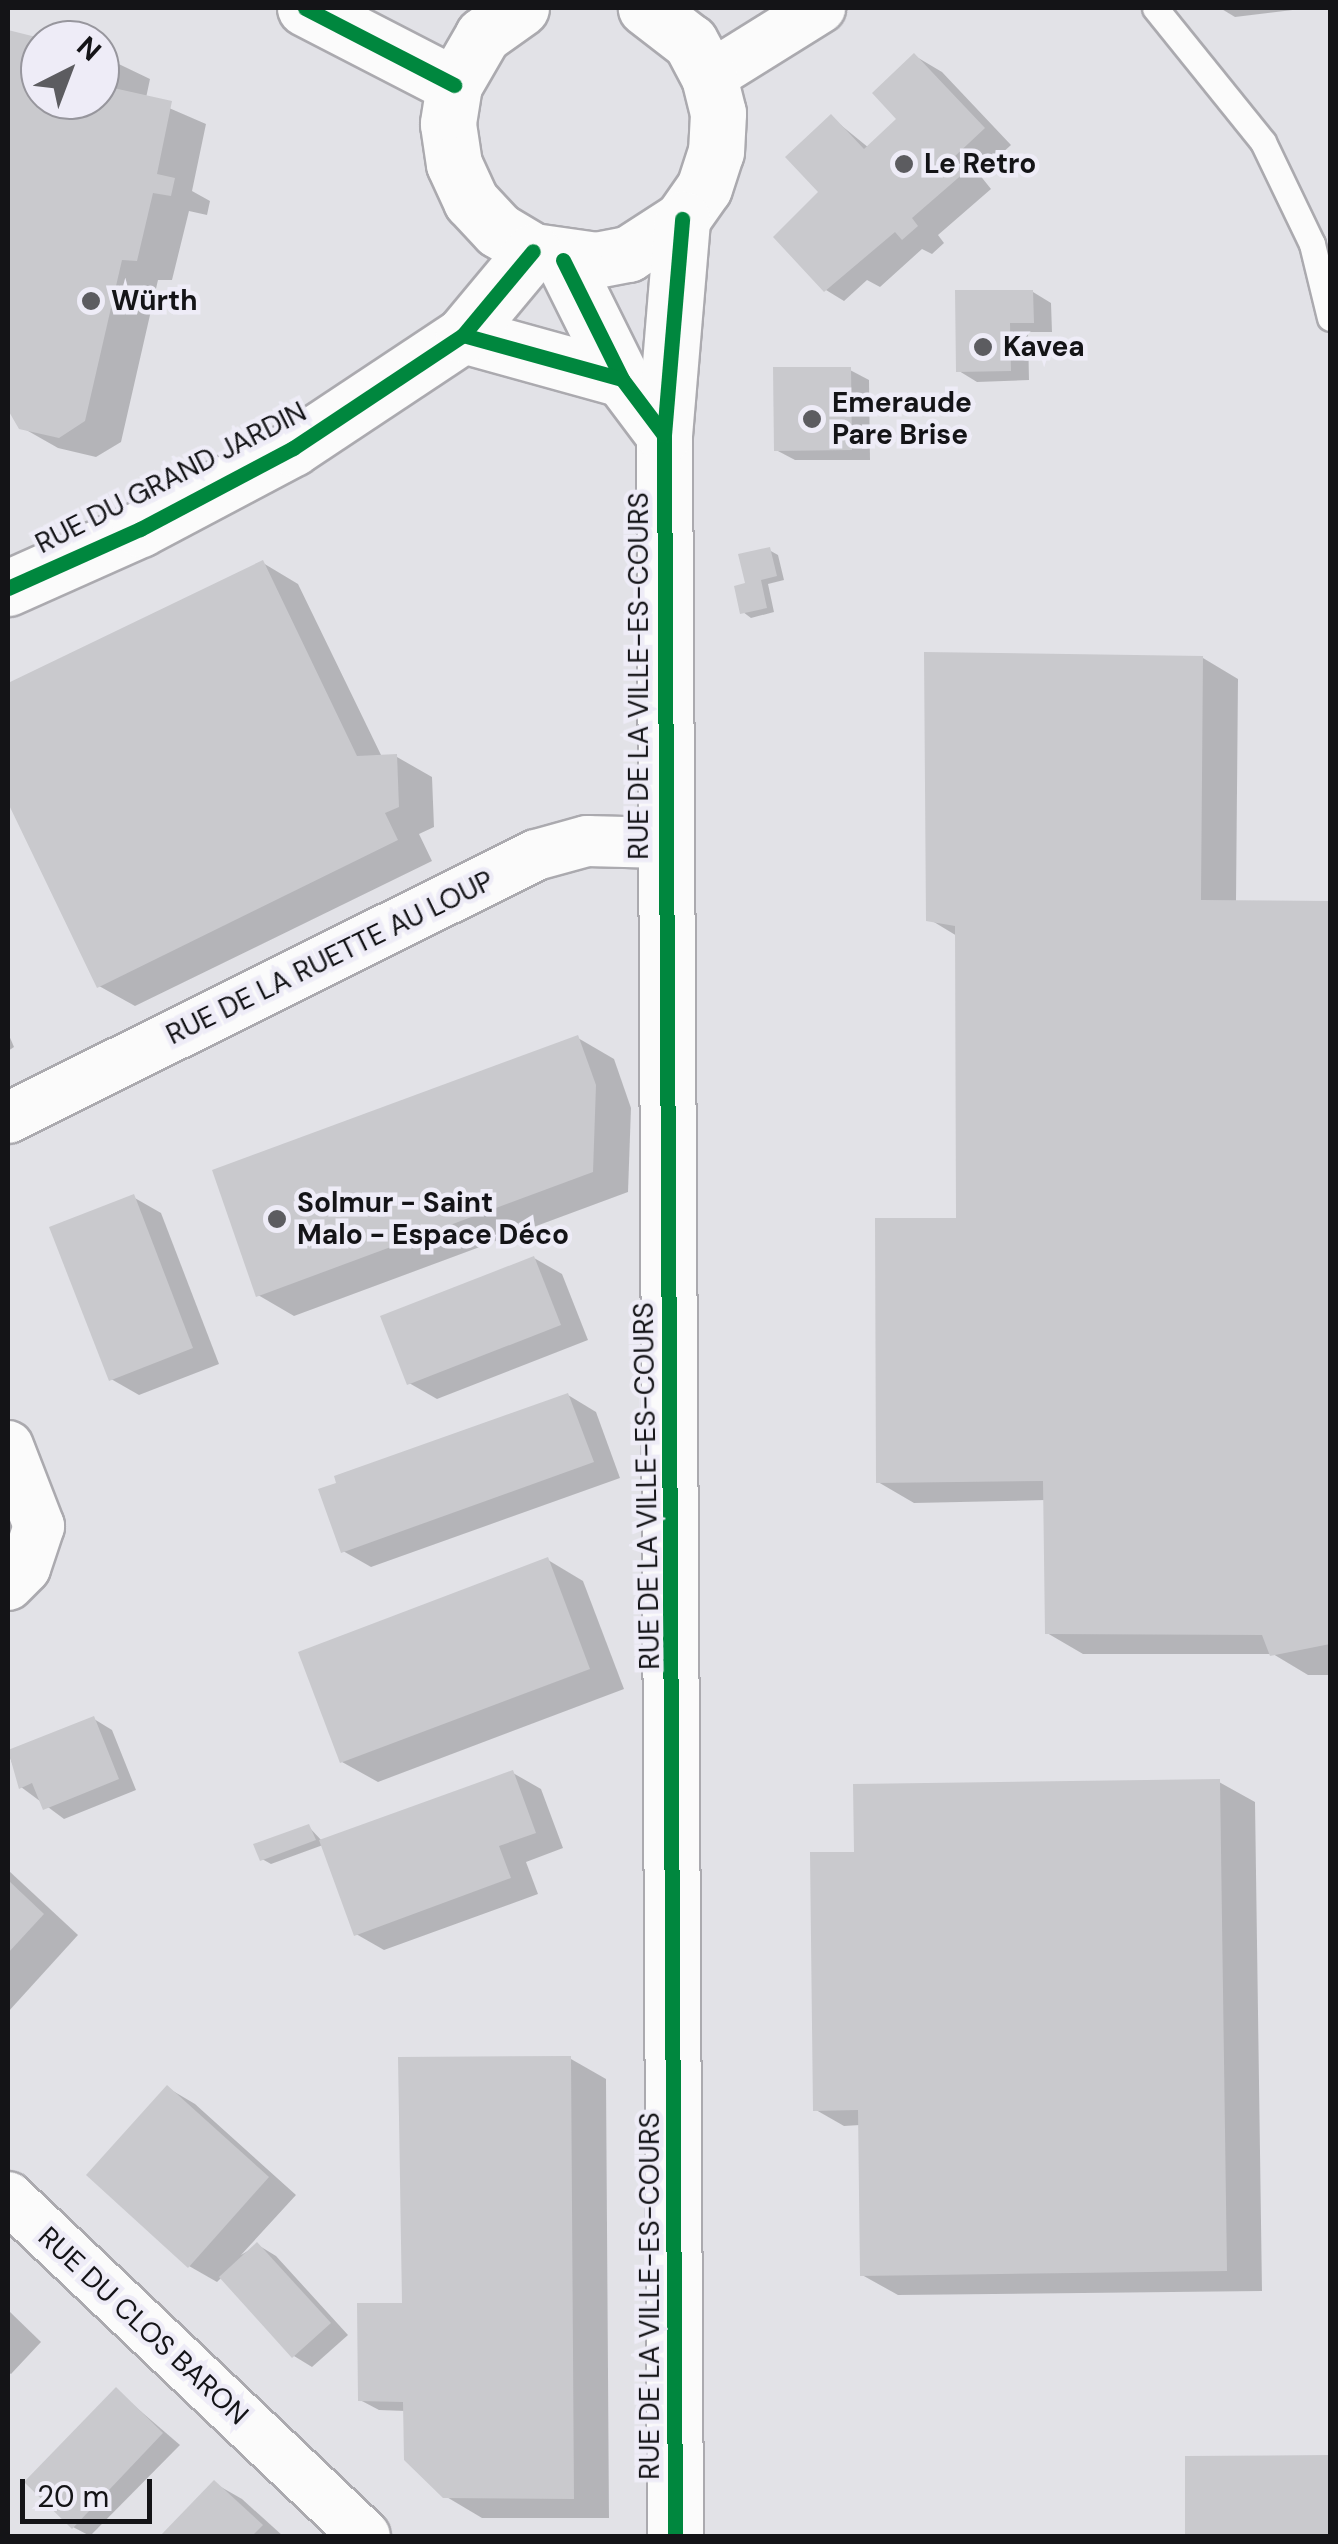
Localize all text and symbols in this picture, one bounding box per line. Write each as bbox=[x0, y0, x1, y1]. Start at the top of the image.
north arrow bbox=[20, 20, 120, 120]
text: N bbox=[69, 28, 109, 69]
place label: Le Retro bbox=[924, 147, 1036, 181]
marker: Le Retro bbox=[893, 153, 915, 175]
place label: Würth bbox=[111, 284, 197, 318]
marker: Würth bbox=[80, 290, 102, 312]
place label: Kavea bbox=[1003, 330, 1085, 364]
marker: Kavea bbox=[972, 336, 994, 358]
place label: Emeraude Pare Brise bbox=[832, 386, 972, 452]
street label: RUE DU GRAND JARDIN bbox=[30, 395, 312, 561]
marker: Emeraude Pare Brise bbox=[801, 408, 823, 430]
street label: RUE DE LA VILLE-ES-COURS bbox=[622, 492, 656, 860]
street label: RUE DE LA RUETTE AU LOUP bbox=[161, 864, 499, 1052]
place label: Solmur - Saint Malo - Espace Déco bbox=[297, 1186, 569, 1252]
marker: Solmur - Saint Malo - Espace Déco bbox=[266, 1208, 288, 1230]
street label: RUE DE LA VILLE-ES-COURS bbox=[627, 1302, 667, 1670]
street label: RUE DE LA VILLE-ES-COURS bbox=[633, 2112, 667, 2480]
street label: RUE DU CLOS BARON bbox=[31, 2220, 255, 2432]
scale bar bbox=[25, 2459, 158, 2521]
text: 20 m bbox=[37, 2477, 109, 2516]

